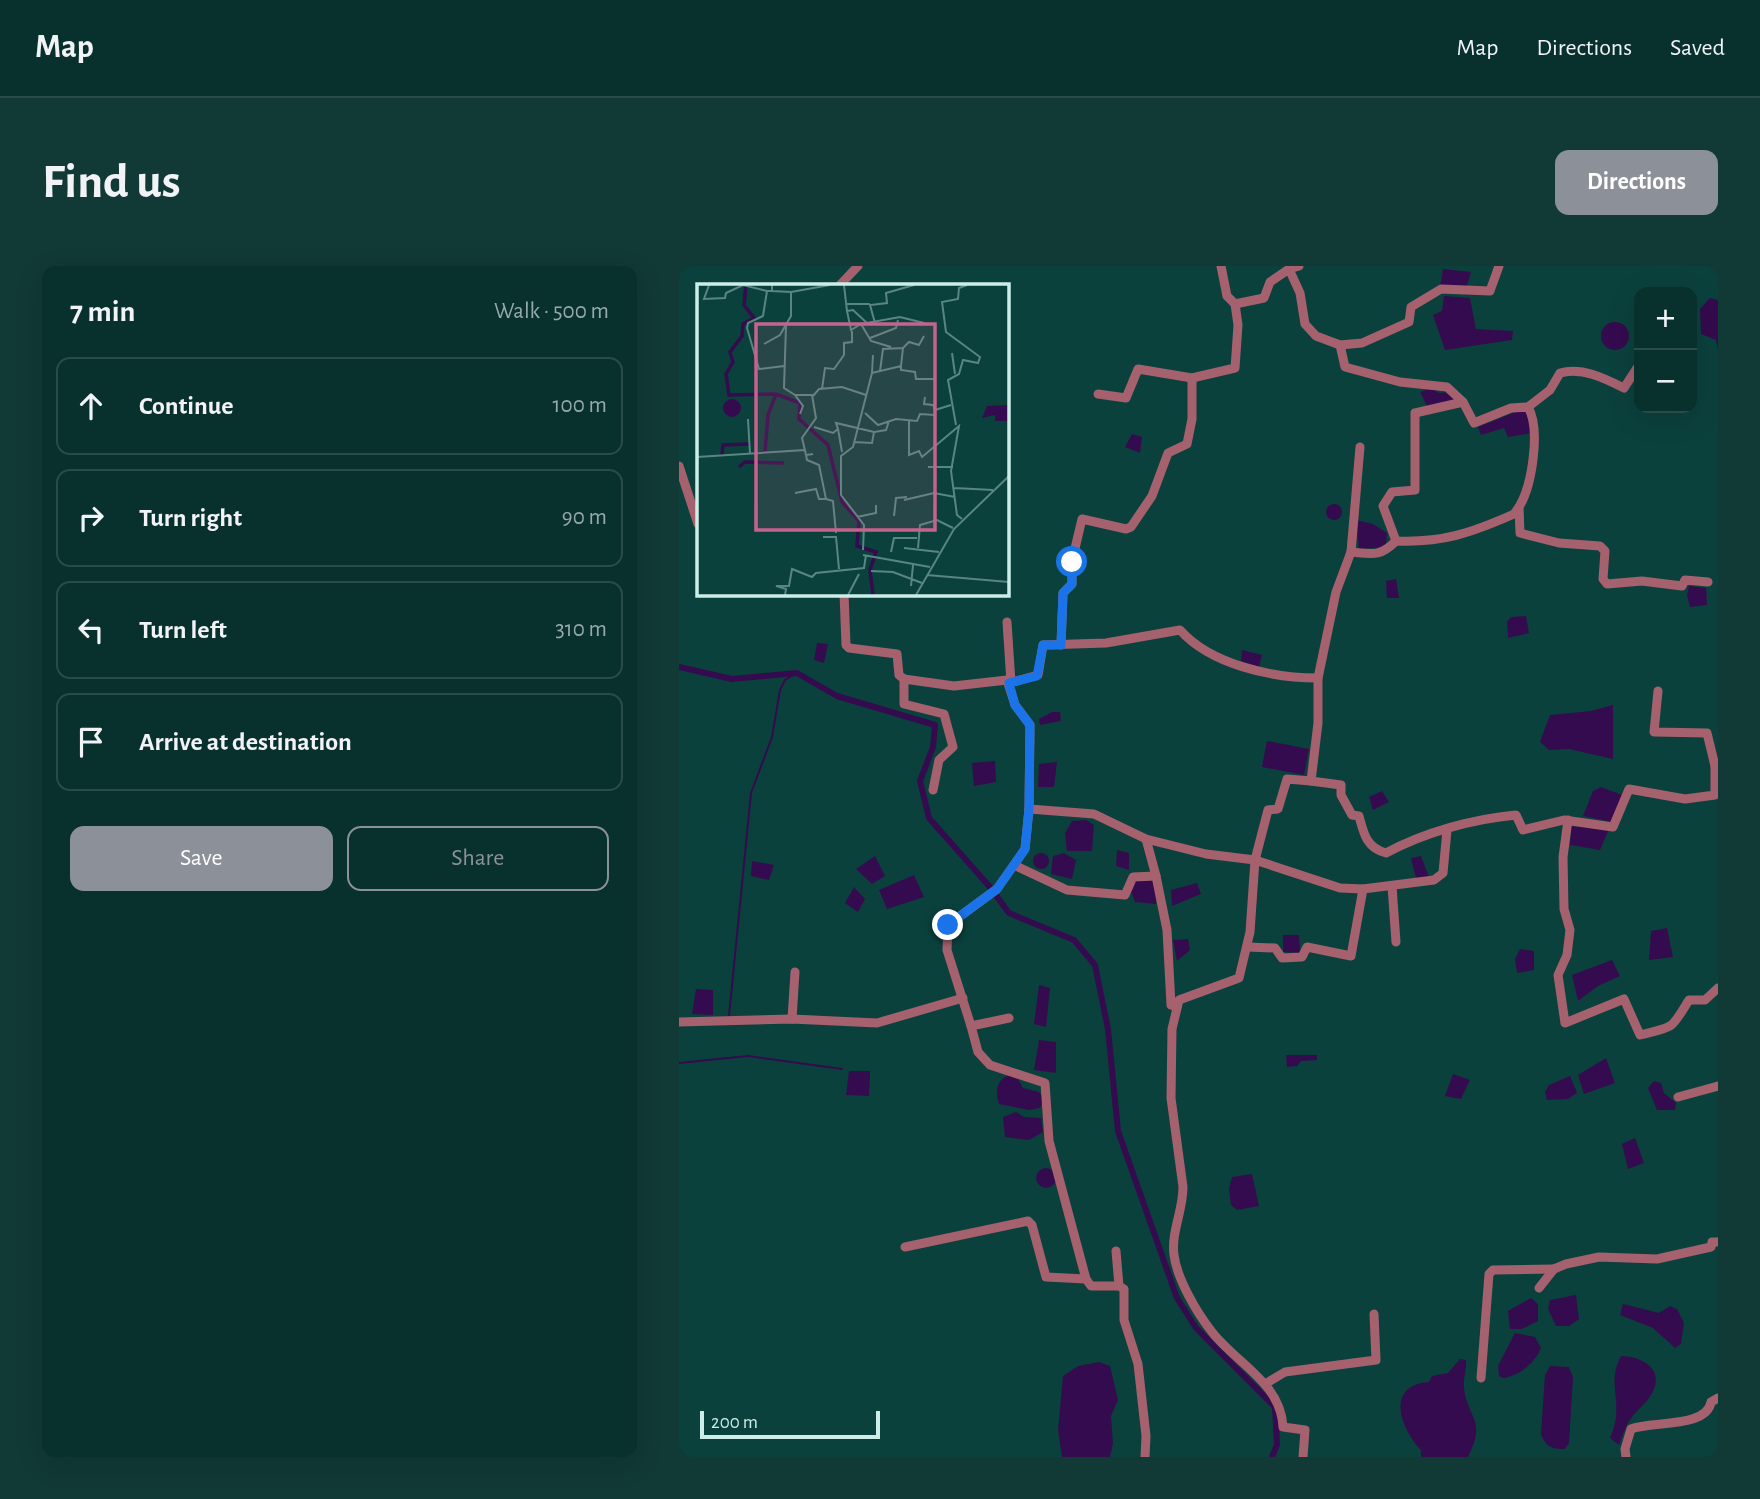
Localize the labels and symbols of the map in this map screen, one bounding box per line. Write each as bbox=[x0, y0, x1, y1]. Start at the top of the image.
inset map bbox=[697, 284, 1008, 595]
route start bbox=[1056, 546, 1087, 577]
route end bbox=[932, 909, 963, 940]
scale bar bbox=[700, 1408, 880, 1440]

